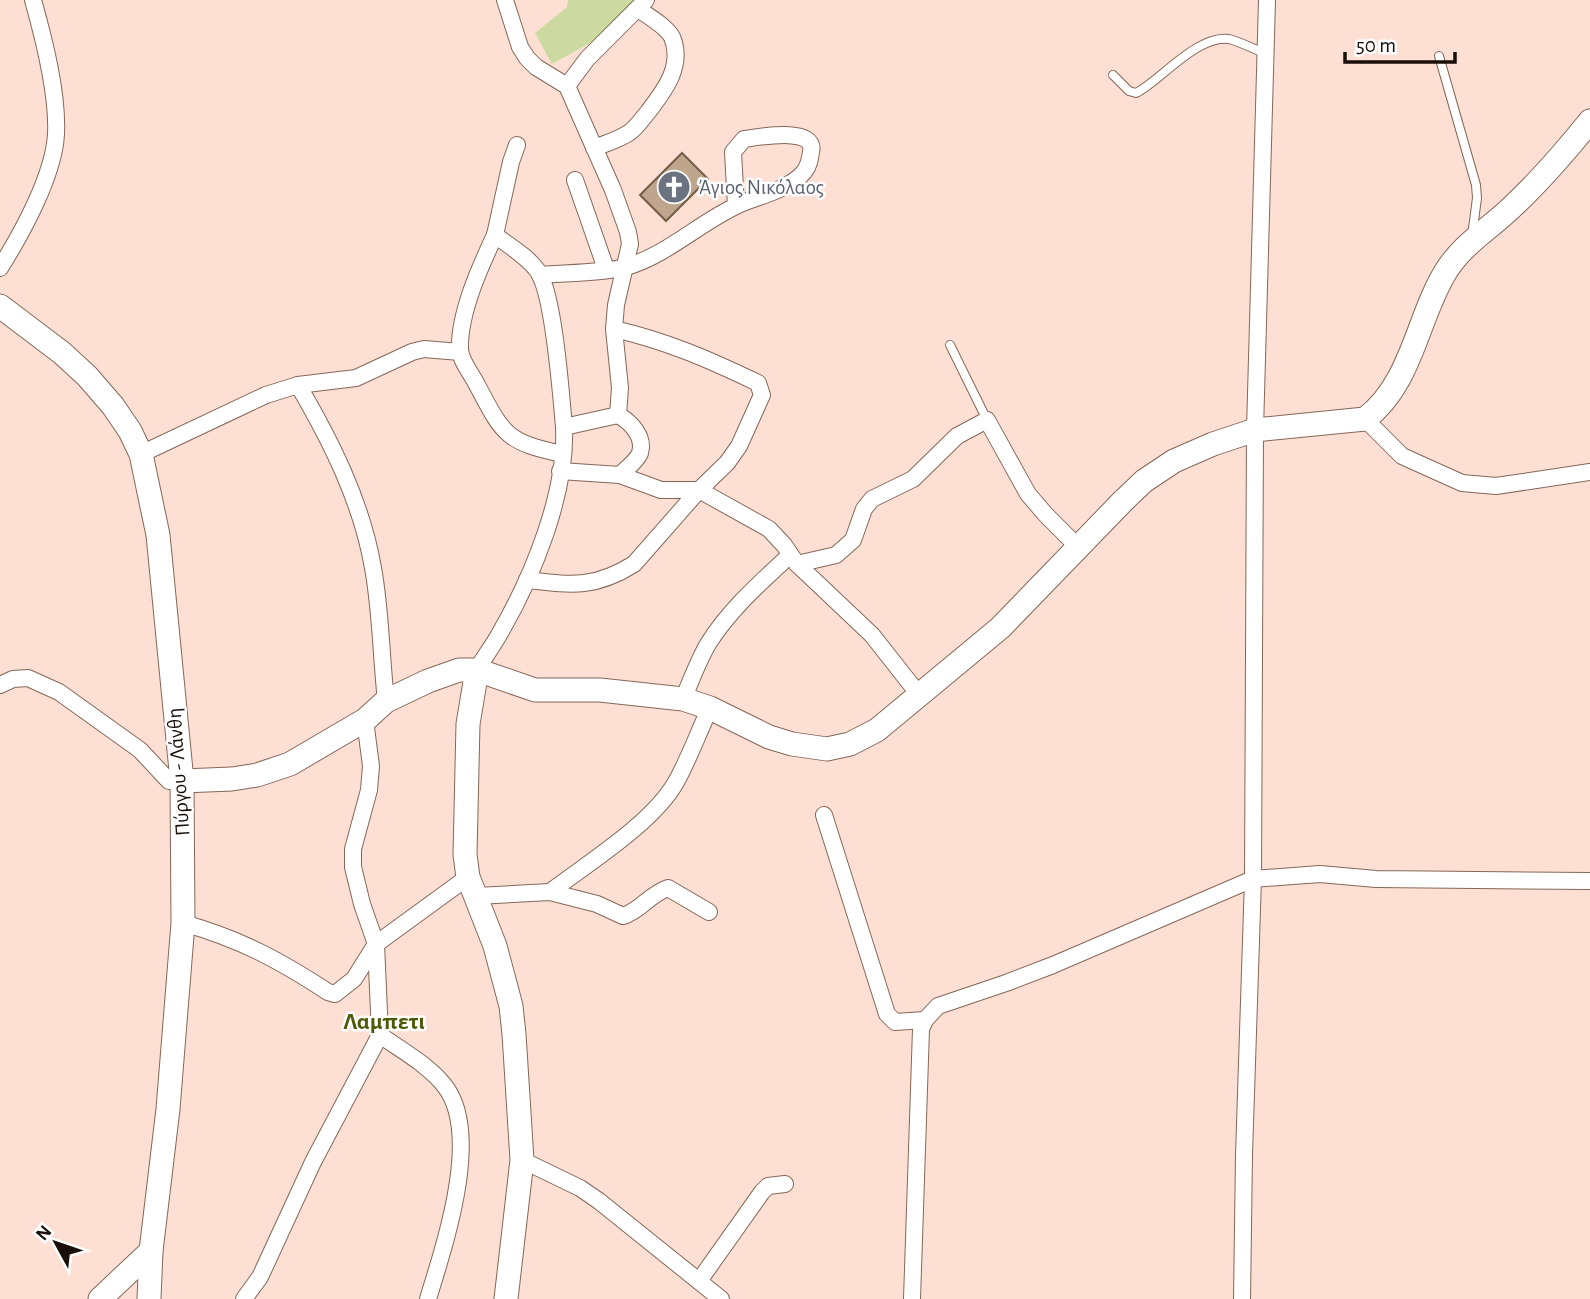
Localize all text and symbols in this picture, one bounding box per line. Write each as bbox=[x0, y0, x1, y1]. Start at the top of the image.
scale bar bbox=[1345, 21, 1455, 65]
text: 50 m bbox=[1356, 35, 1396, 56]
church icon: Άγιος Νικόλαος bbox=[655, 168, 693, 206]
place label: Άγιος Νικόλαος bbox=[698, 177, 824, 198]
street label: Πύργου - Λάνθη bbox=[164, 707, 193, 837]
district label: Λαμπετι bbox=[343, 1010, 425, 1034]
north arrow bbox=[21, 1208, 91, 1278]
text: N bbox=[33, 1222, 56, 1244]

